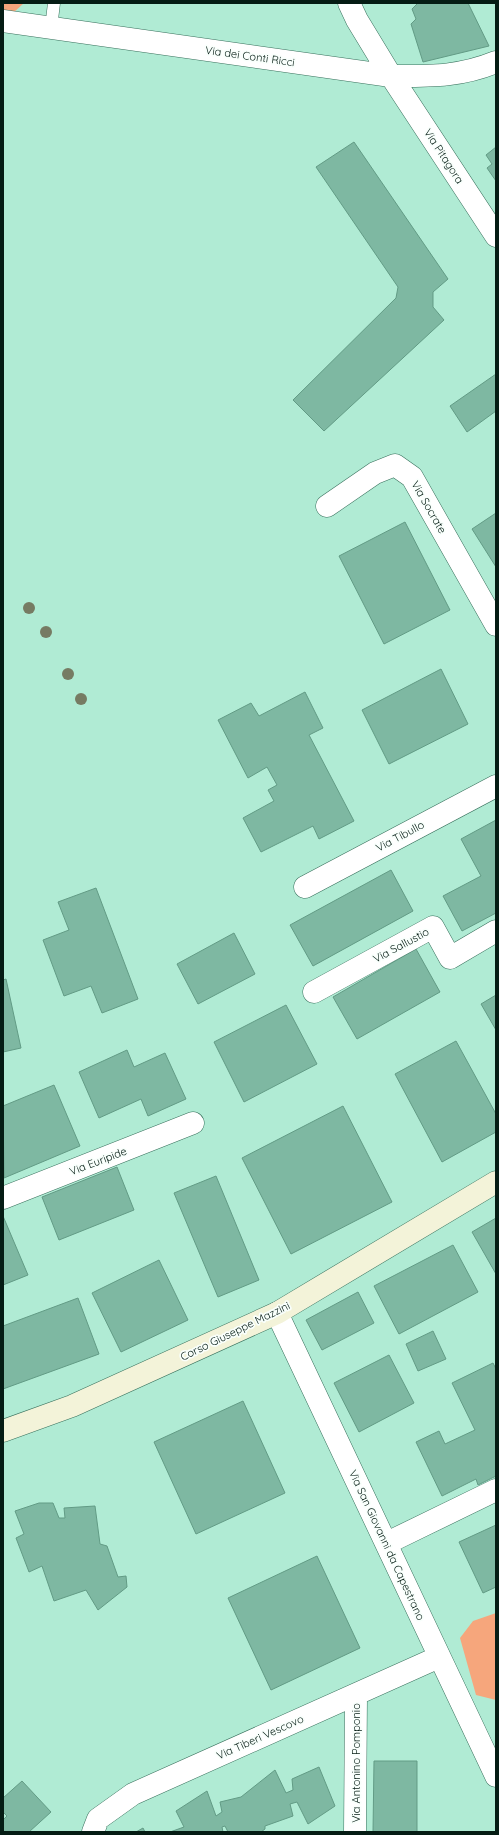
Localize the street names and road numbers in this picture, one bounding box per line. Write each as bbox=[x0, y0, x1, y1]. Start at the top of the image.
street label: Via dei Conti Ricci bbox=[204, 43, 296, 69]
street label: Via Pitagora bbox=[421, 126, 467, 186]
street label: Via Socrate bbox=[408, 478, 450, 536]
street label: Via Tibullo bbox=[373, 817, 427, 855]
street label: Via Sallustio bbox=[371, 924, 432, 966]
street label: Via Euripide bbox=[67, 1144, 129, 1178]
street label: Corso Giuseppe Mazzini bbox=[178, 1298, 292, 1364]
street label: Via San Giovanni da Capestrano bbox=[346, 1468, 428, 1623]
street label: Via Antonino Pomponio bbox=[349, 1703, 363, 1823]
street label: Via Tiberi Vescovo bbox=[214, 1711, 306, 1763]

